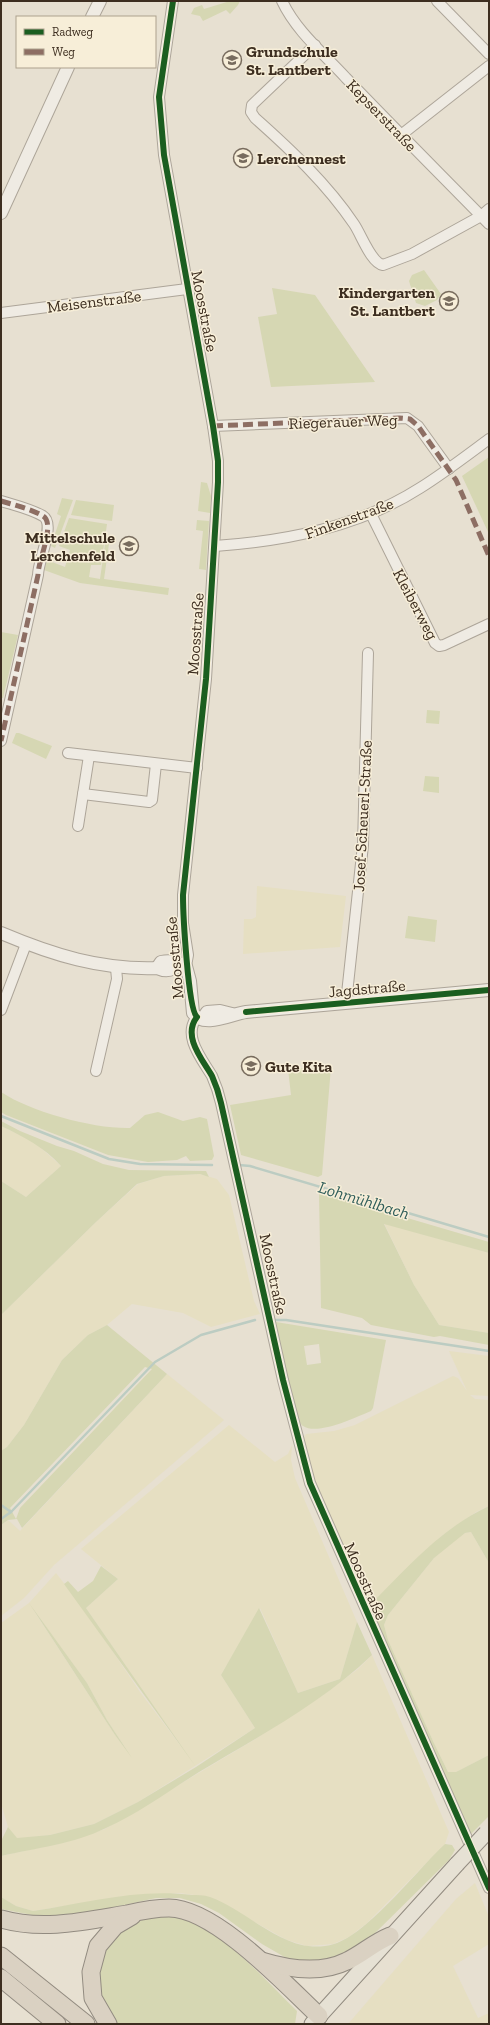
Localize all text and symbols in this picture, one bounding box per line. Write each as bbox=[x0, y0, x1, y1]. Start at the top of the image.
legend bbox=[16, 16, 156, 68]
text: Radweg bbox=[52, 25, 93, 39]
place label: Grundschule St. Lantbert bbox=[246, 42, 338, 79]
text: Weg bbox=[52, 45, 75, 59]
school or university icon: Grundschule St. Lantbert bbox=[221, 49, 243, 71]
street label: Kepserstraße bbox=[343, 75, 421, 155]
school or university icon: Lerchennest bbox=[232, 147, 254, 169]
place label: Lerchennest bbox=[257, 149, 346, 168]
street label: Moosstraße bbox=[187, 269, 222, 353]
place label: Kindergarten St. Lantbert bbox=[338, 283, 436, 320]
street label: Meisenstraße bbox=[46, 286, 142, 317]
school or university icon: Kindergarten St. Lantbert bbox=[438, 290, 460, 312]
street label: Riegerauer Weg bbox=[288, 410, 398, 433]
street label: Finkenstraße bbox=[302, 494, 396, 543]
place label: Mittelschule Lerchenfeld bbox=[25, 528, 115, 565]
school or university icon: Mittelschule Lerchenfeld bbox=[118, 535, 140, 557]
street label: Kleiberweg bbox=[389, 565, 442, 643]
street label: Moosstraße bbox=[183, 592, 208, 676]
street label: Josef-Scheuerl-Straße bbox=[349, 740, 376, 892]
street label: Moosstraße bbox=[161, 916, 188, 1000]
street label: Jagdstraße bbox=[328, 976, 406, 1001]
school or university icon: Gute Kita bbox=[240, 1055, 262, 1077]
place label: Gute Kita bbox=[265, 1057, 332, 1076]
water label: Lohmühlbach bbox=[316, 1177, 412, 1223]
street label: Moosstraße bbox=[256, 1232, 291, 1316]
street label: Moosstraße bbox=[340, 1540, 391, 1623]

